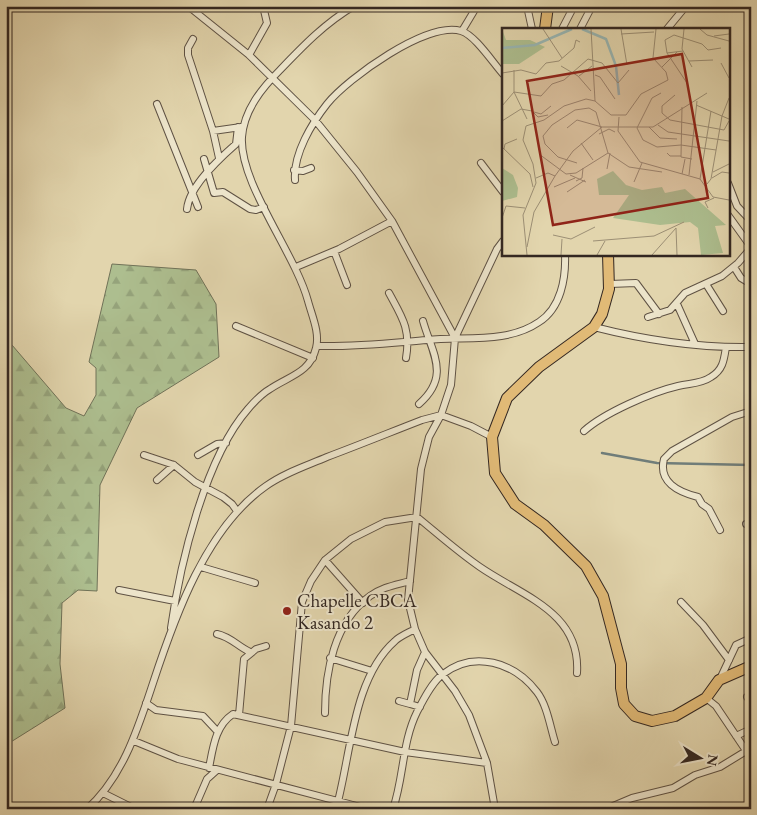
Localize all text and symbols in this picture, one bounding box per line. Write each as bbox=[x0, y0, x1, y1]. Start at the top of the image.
inset map bbox=[502, 28, 730, 255]
place label: Chapelle CBCA Kasando 2 bbox=[297, 588, 418, 635]
marker: Chapelle CBCA Kasando 2 bbox=[281, 605, 293, 617]
north arrow bbox=[674, 732, 724, 782]
text: N bbox=[703, 753, 723, 768]

